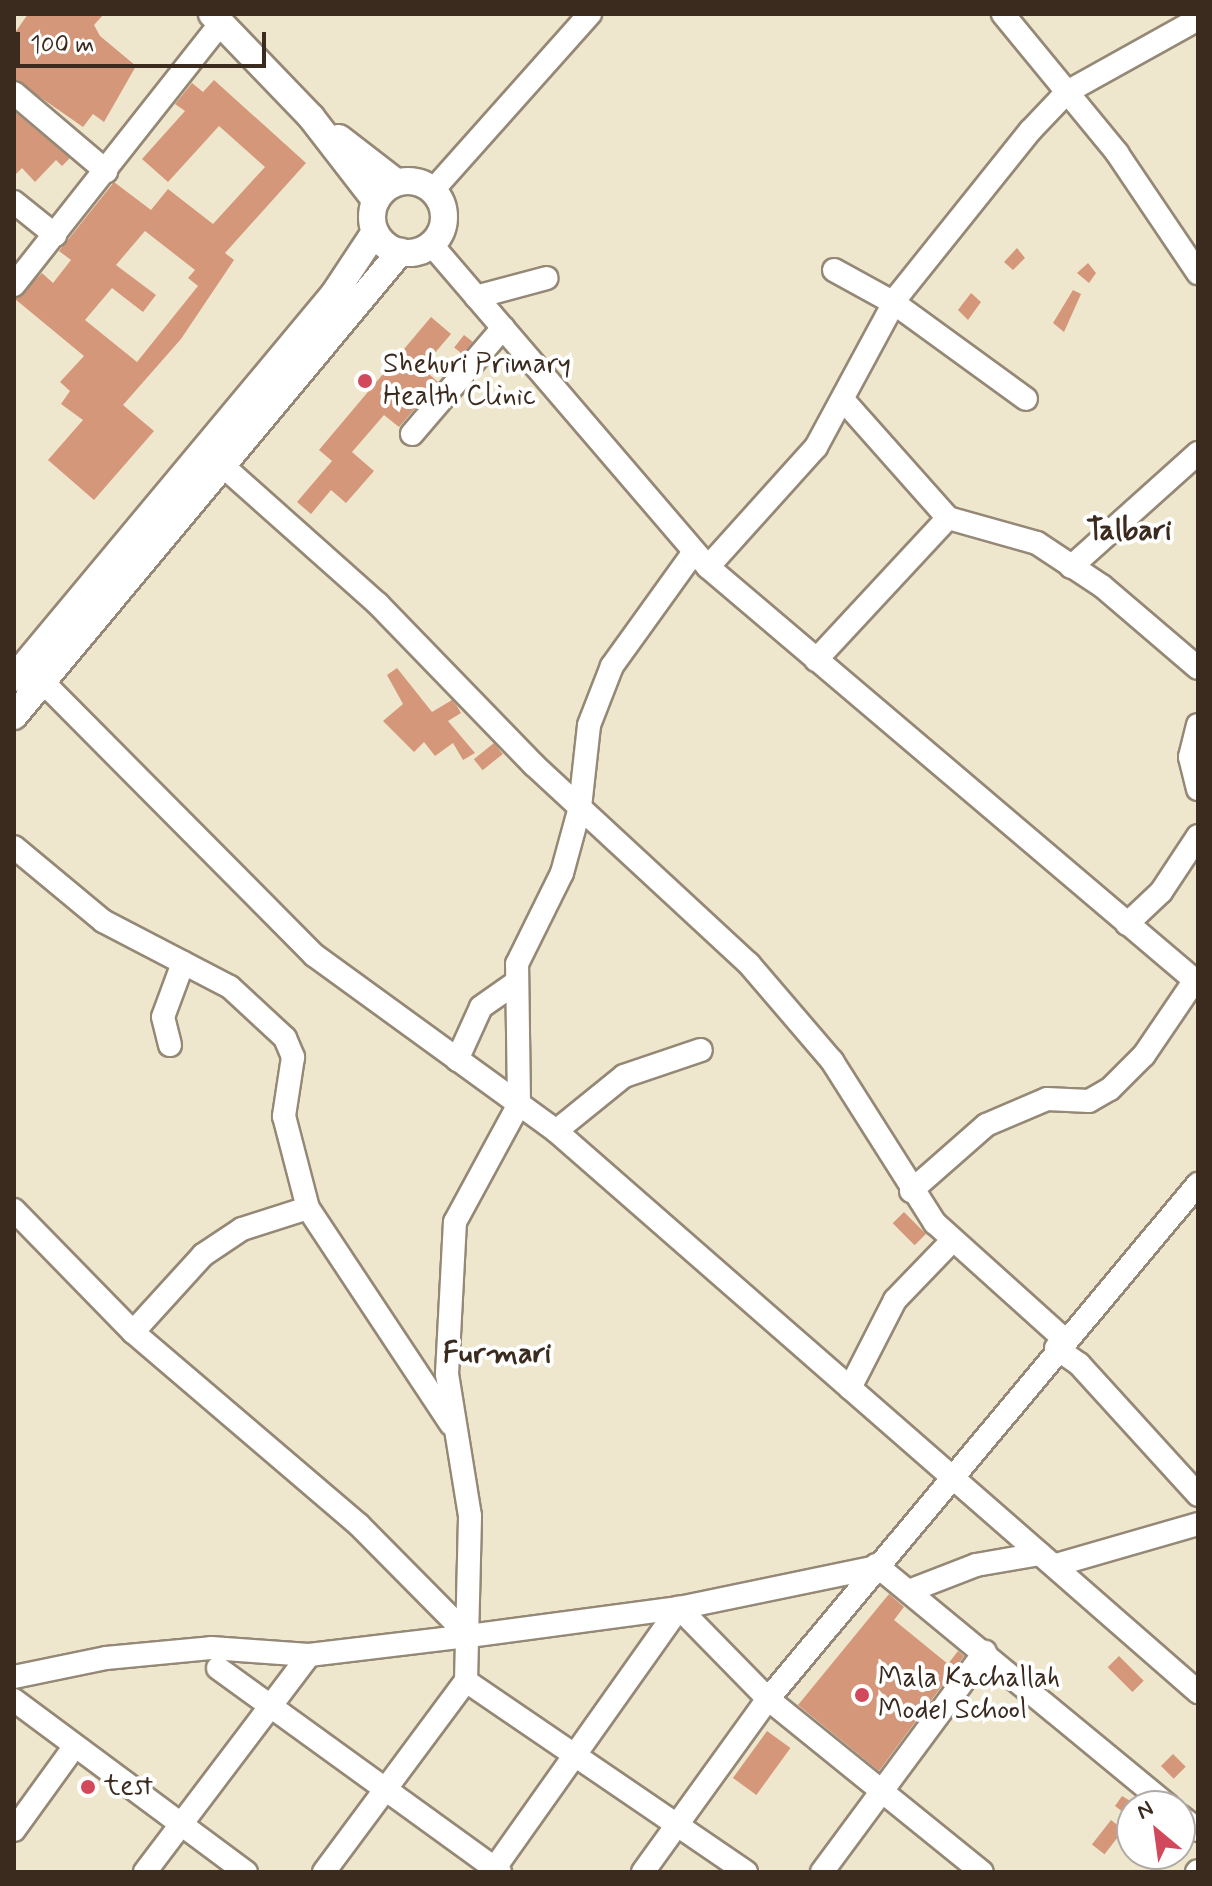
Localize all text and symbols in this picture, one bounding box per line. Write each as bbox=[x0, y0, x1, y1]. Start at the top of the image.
scale bar bbox=[20, 16, 270, 66]
text: 100 m bbox=[30, 30, 94, 61]
place label: Shehuri Primary Health Clinic bbox=[383, 348, 580, 414]
marker: Shehuri Primary Health Clinic bbox=[354, 370, 376, 392]
district label: Talbari bbox=[1086, 513, 1172, 549]
district label: Furmari bbox=[443, 1336, 551, 1372]
place label: Mala Kachallah Model School bbox=[878, 1662, 1061, 1728]
marker: Mala Kachallah Model School bbox=[853, 1686, 871, 1704]
place label: test bbox=[104, 1770, 153, 1804]
marker: test bbox=[79, 1778, 97, 1796]
north arrow bbox=[1116, 1790, 1196, 1870]
text: N bbox=[1132, 1795, 1159, 1827]

